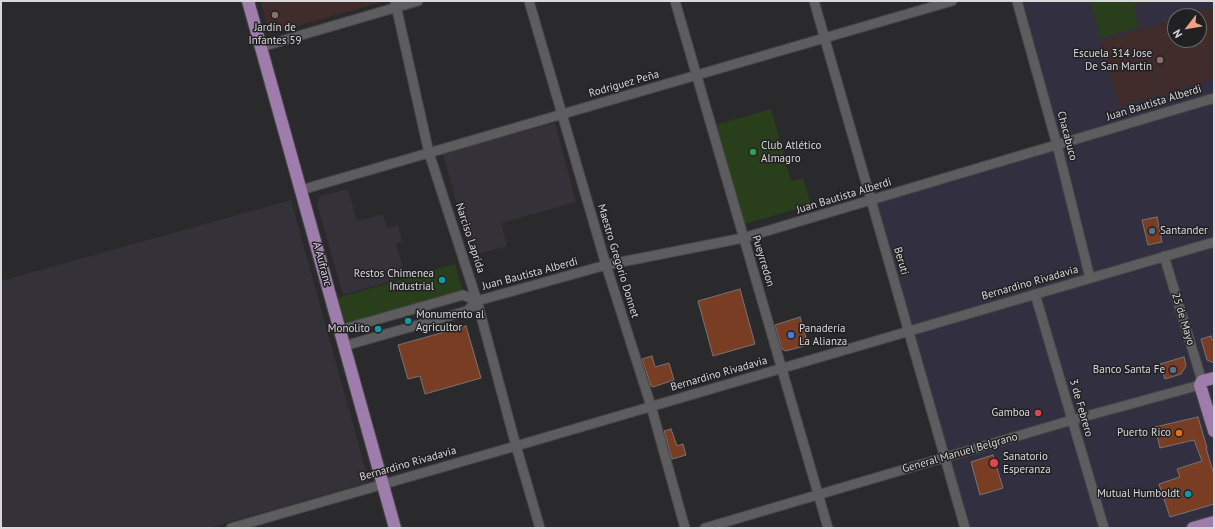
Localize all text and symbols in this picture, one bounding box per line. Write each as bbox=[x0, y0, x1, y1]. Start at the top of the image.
north arrow bbox=[1167, 8, 1207, 48]
marker: Jardín de Infantes 59 bbox=[270, 10, 280, 20]
place label: Jardín de Infantes 59 bbox=[249, 21, 301, 47]
text: N bbox=[1170, 27, 1185, 40]
place label: Escuela 314 Jose De San Martín bbox=[1073, 47, 1152, 73]
marker: Escuela 314 Jose De San Martín bbox=[1155, 55, 1165, 65]
street label: Rodríguez Peña bbox=[587, 68, 661, 100]
street label: Juan Bautista Alberdi bbox=[1105, 82, 1203, 124]
street label: Chacabuco bbox=[1054, 110, 1080, 162]
place label: Club Atlético Almagro bbox=[761, 139, 821, 165]
marker: Club Atlético Almagro bbox=[748, 147, 758, 157]
street label: Juan Bautista Alberdi bbox=[795, 175, 893, 217]
street label: Narciso Laprida bbox=[452, 201, 488, 275]
street label: Maestro Gregorio Donnet bbox=[594, 202, 642, 320]
place label: Santander bbox=[1160, 224, 1208, 238]
marker: Santander bbox=[1147, 226, 1157, 236]
street label: Pueyrredon bbox=[749, 234, 777, 288]
street label: A Aufranc bbox=[310, 240, 334, 288]
street label: Beruti bbox=[891, 246, 911, 276]
street label: Juan Bautista Alberdi bbox=[481, 255, 579, 293]
street label: Bernardino Rivadavia bbox=[980, 263, 1080, 303]
place label: Restos Chimenea Industrial bbox=[354, 267, 434, 293]
marker: Restos Chimenea Industrial bbox=[437, 275, 447, 285]
street label: 25 de Mayo bbox=[1169, 291, 1197, 347]
place label: Monumento al Agricultor bbox=[416, 308, 484, 334]
marker: Monumento al Agricultor bbox=[403, 316, 413, 326]
place label: Monolito bbox=[328, 322, 370, 336]
place label: Panadería La Alianza bbox=[799, 322, 847, 348]
marker: Monolito bbox=[373, 324, 383, 334]
marker: Panadería La Alianza bbox=[786, 330, 796, 340]
street label: Bernardino Rivadavia bbox=[669, 354, 769, 394]
place label: Banco Santa Fe bbox=[1093, 363, 1165, 377]
marker: Banco Santa Fe bbox=[1168, 365, 1178, 375]
street label: 3 de Febrero bbox=[1066, 378, 1096, 438]
place label: Gamboa bbox=[992, 406, 1030, 420]
marker: Gamboa bbox=[1033, 408, 1043, 418]
place label: Puerto Rico bbox=[1117, 426, 1171, 440]
marker: Puerto Rico bbox=[1174, 428, 1184, 438]
street label: General Manuel Belgrano bbox=[901, 430, 1019, 476]
street label: Bernardino Rivadavia bbox=[358, 444, 458, 484]
place label: Sanatorio Esperanza bbox=[1003, 450, 1051, 476]
marker: Sanatorio Esperanza bbox=[988, 457, 1000, 469]
place label: Mutual Humboldt bbox=[1097, 487, 1180, 501]
marker: Mutual Humboldt bbox=[1183, 489, 1193, 499]

